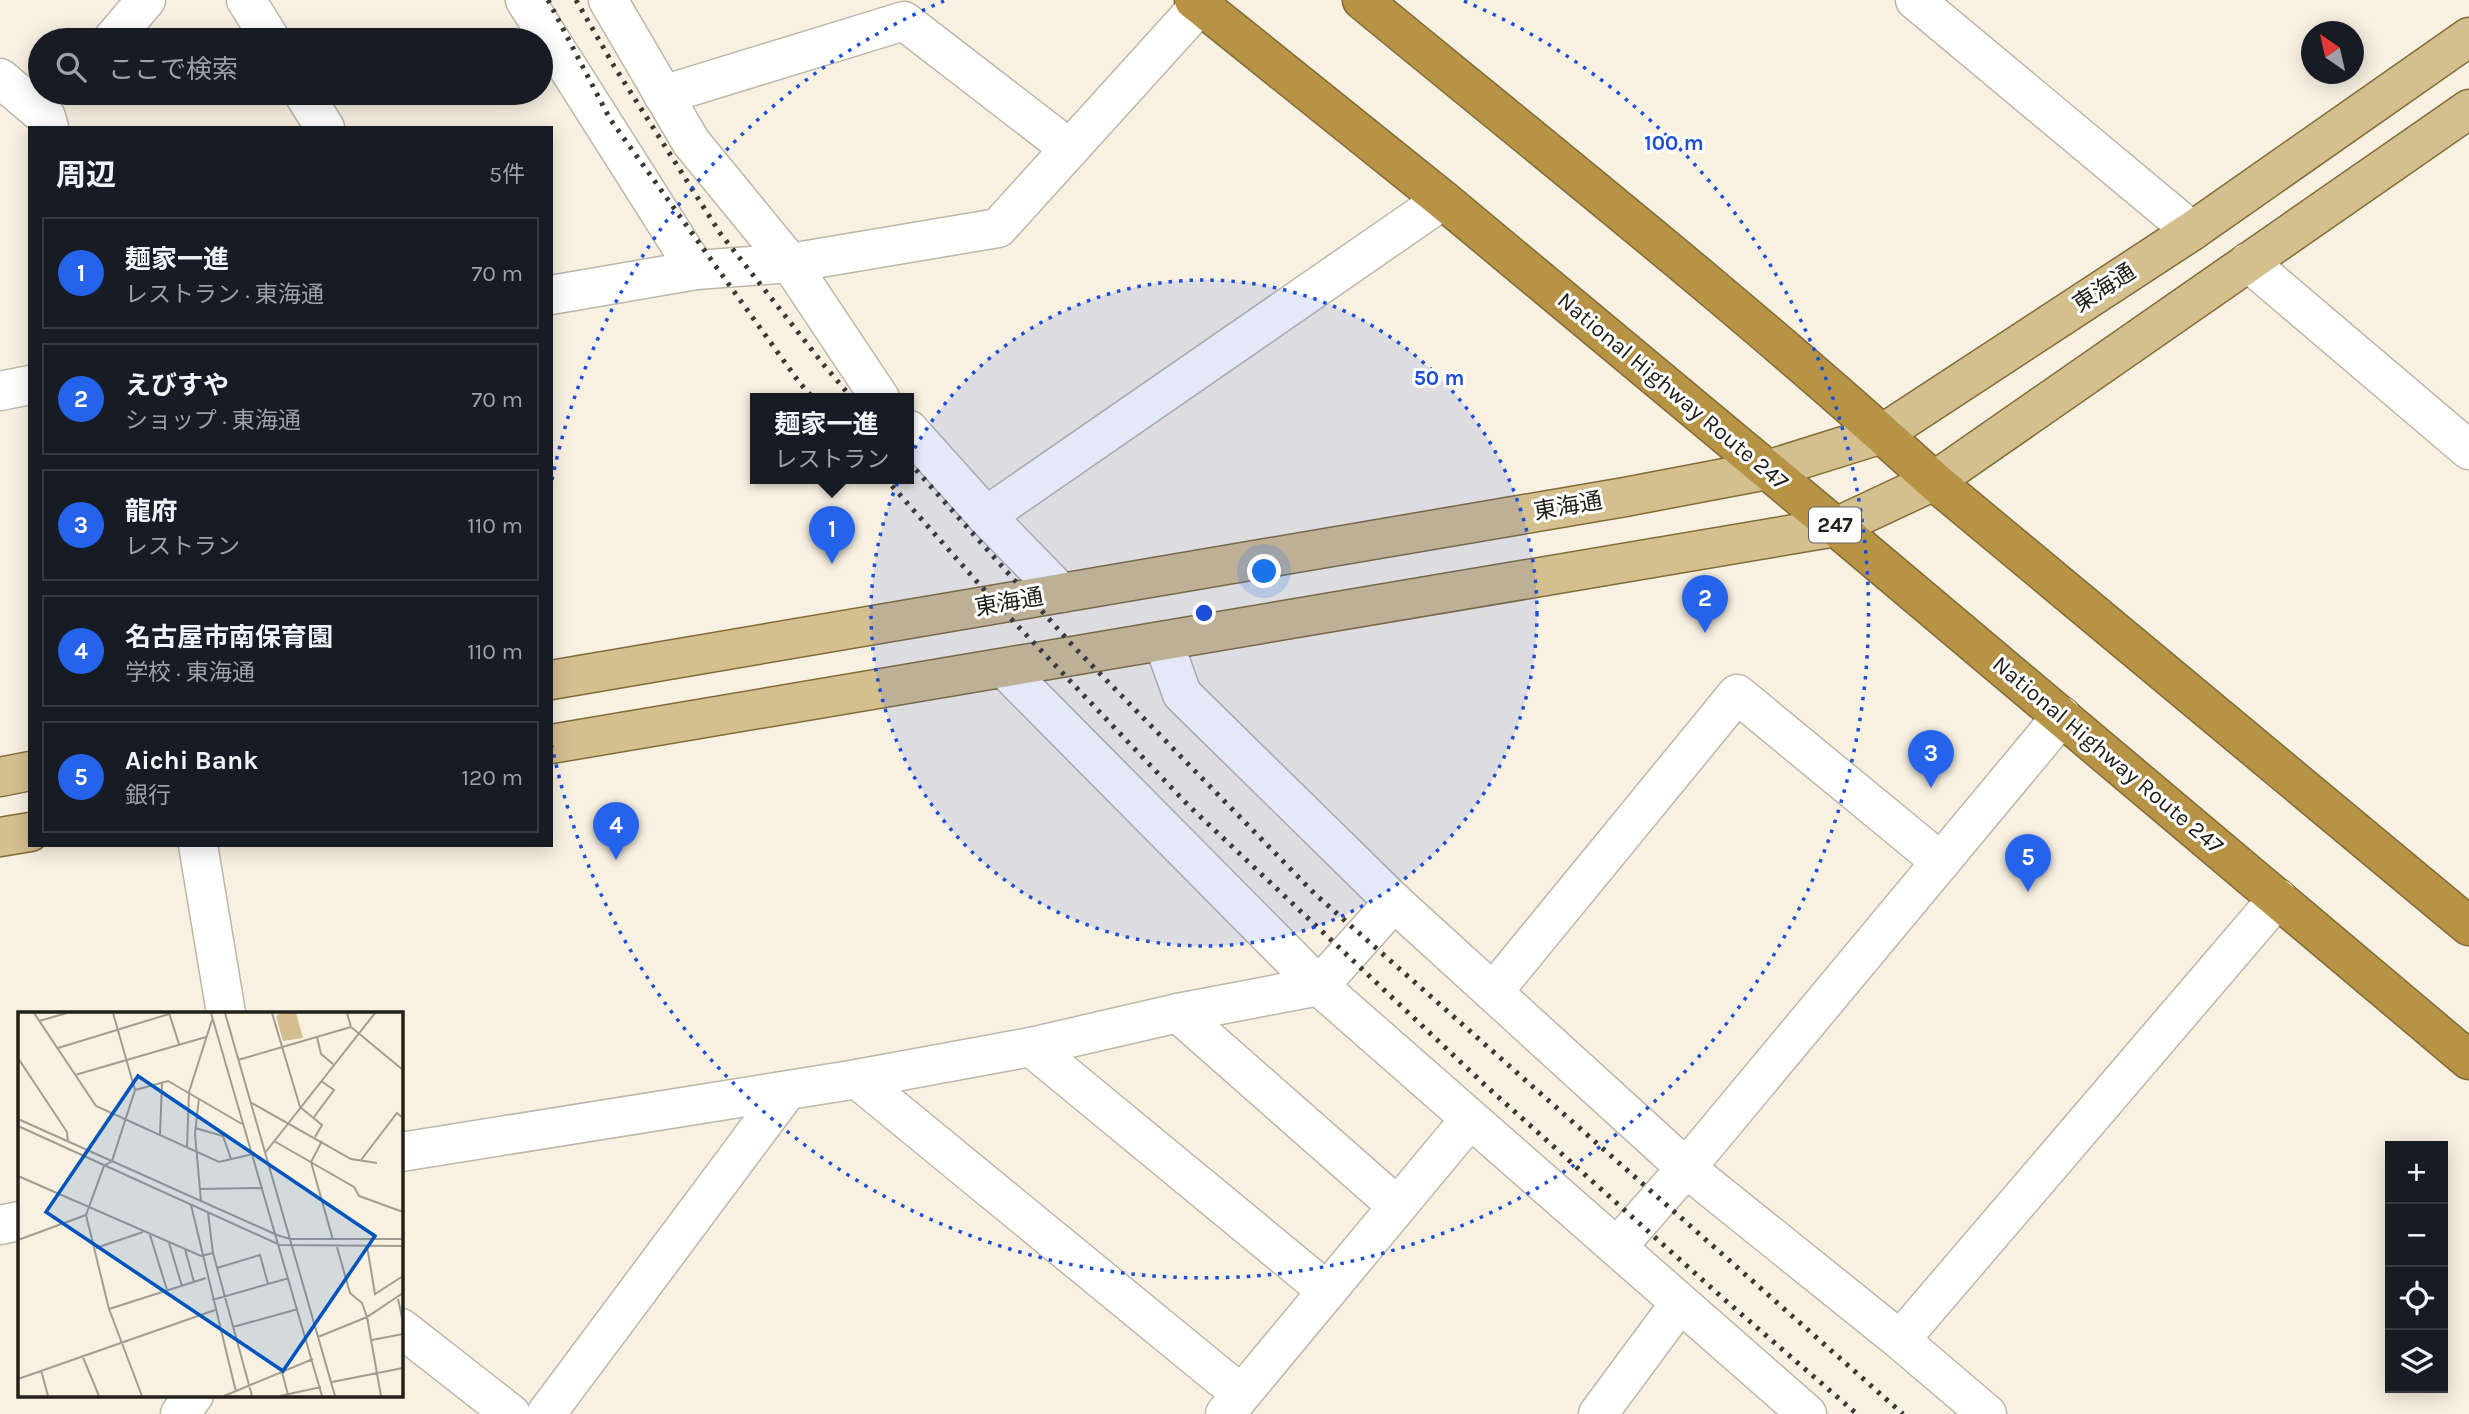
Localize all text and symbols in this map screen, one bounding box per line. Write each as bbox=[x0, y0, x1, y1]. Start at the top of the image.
north arrow bbox=[2301, 21, 2364, 84]
search box bbox=[28, 28, 553, 105]
icon: search bbox=[52, 48, 90, 86]
text: ここで検索 bbox=[108, 54, 238, 85]
text: 100 m bbox=[1644, 131, 1704, 155]
text: 周辺 bbox=[56, 157, 116, 193]
text: 5件 bbox=[489, 161, 525, 188]
text: 麺家一進 bbox=[125, 244, 229, 275]
street label: 東海通 bbox=[2068, 258, 2140, 318]
text: 1 bbox=[77, 260, 85, 287]
text: 70 m bbox=[472, 260, 523, 287]
text: レストラン · 東海通 bbox=[125, 281, 324, 308]
street label: National Highway Route 247 bbox=[1552, 286, 1794, 496]
text: 50 m bbox=[1414, 366, 1464, 390]
text: えびすや bbox=[125, 370, 229, 401]
text: 2 bbox=[74, 386, 88, 413]
text: 70 m bbox=[472, 386, 523, 413]
popup bbox=[750, 393, 914, 484]
text: ショップ · 東海通 bbox=[125, 407, 301, 434]
text: 麺家一進 bbox=[775, 409, 879, 440]
text: レストラン bbox=[775, 446, 890, 473]
street label: 東海通 bbox=[1532, 487, 1604, 525]
text: 龍府 bbox=[125, 496, 177, 527]
pin: 1 bbox=[809, 506, 855, 564]
road number: 247 bbox=[1809, 508, 1861, 542]
text: 3 bbox=[74, 512, 88, 539]
text: 110 m bbox=[467, 512, 523, 539]
text: レストラン bbox=[125, 533, 240, 560]
your location bbox=[1247, 554, 1281, 588]
pin: 2 bbox=[1682, 575, 1728, 633]
street label: 東海通 bbox=[973, 583, 1045, 621]
centre of rings bbox=[1192, 601, 1216, 625]
text: 名古屋市南保育園 bbox=[125, 622, 333, 653]
text: 4 bbox=[74, 638, 88, 665]
text: 110 m bbox=[467, 638, 523, 665]
street label: National Highway Route 247 bbox=[1987, 650, 2229, 860]
text: 学校 · 東海通 bbox=[125, 659, 255, 686]
pin: 3 bbox=[1908, 730, 1954, 788]
text: Aichi Bank bbox=[125, 745, 259, 776]
text: 5 bbox=[74, 764, 88, 791]
text: 120 m bbox=[461, 764, 523, 791]
text: 銀行 bbox=[125, 782, 171, 809]
pin: 4 bbox=[593, 802, 639, 860]
pin: 5 bbox=[2005, 834, 2051, 892]
inset map bbox=[18, 1012, 402, 1396]
map controls bbox=[2385, 1141, 2448, 1393]
button: + bbox=[2385, 1141, 2448, 1204]
button: − bbox=[2385, 1204, 2448, 1267]
button: locate bbox=[2385, 1267, 2448, 1330]
button: layers bbox=[2385, 1330, 2448, 1393]

